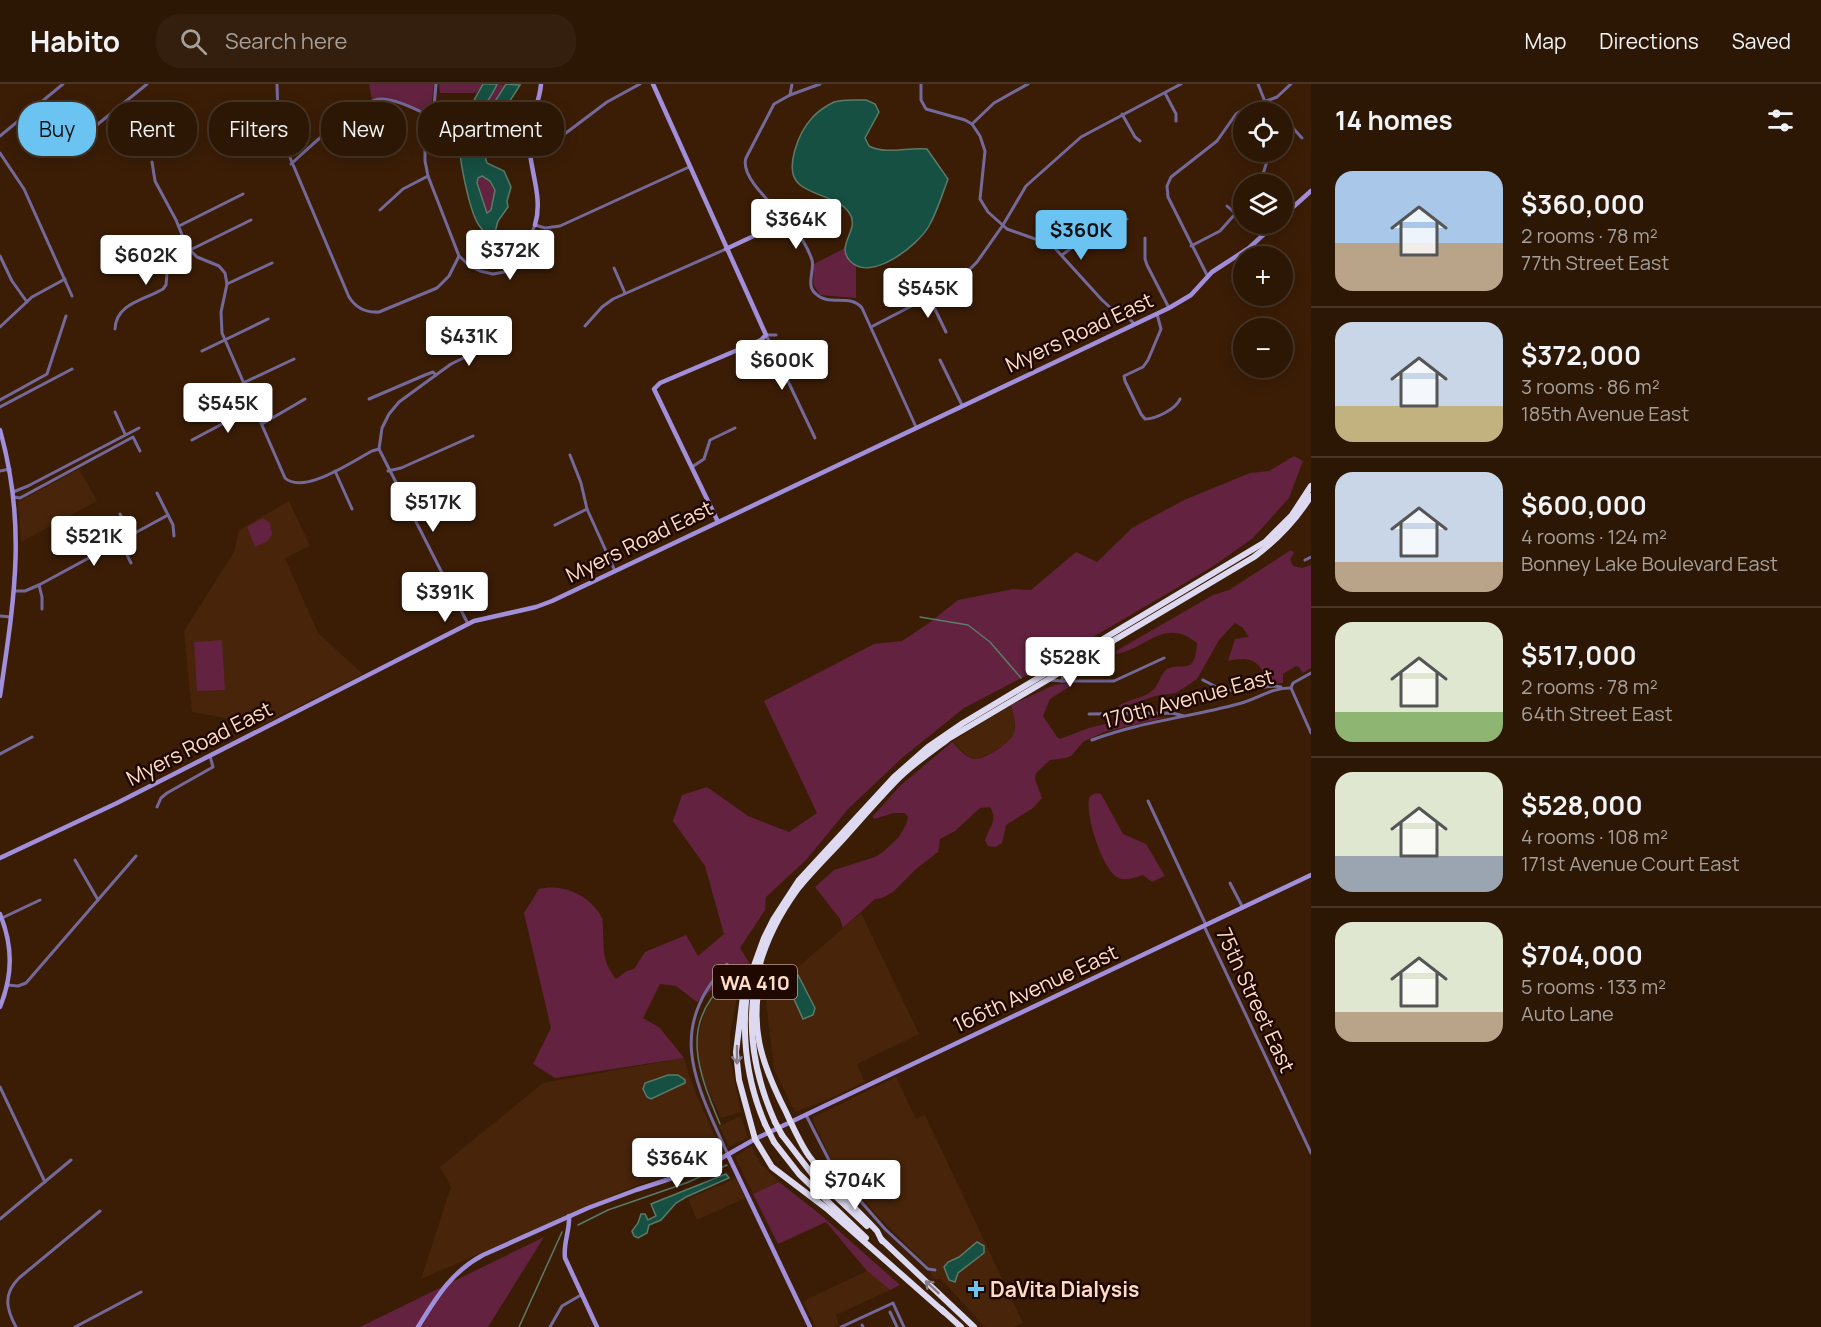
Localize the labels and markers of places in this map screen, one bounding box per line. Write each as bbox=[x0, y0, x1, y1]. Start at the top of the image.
pin: $364K bbox=[754, 199, 838, 250]
pin: $360K bbox=[1039, 210, 1123, 261]
pin: $372K bbox=[468, 230, 552, 281]
pin: $602K bbox=[104, 235, 188, 286]
pin: $545K bbox=[886, 268, 970, 319]
pin: $431K bbox=[427, 316, 511, 367]
pin: $600K bbox=[740, 340, 824, 391]
pin: $545K bbox=[186, 383, 270, 434]
pin: $517K bbox=[391, 482, 475, 533]
pin: $521K bbox=[52, 516, 136, 567]
pin: $391K bbox=[403, 572, 487, 623]
pin: $528K bbox=[1028, 637, 1112, 688]
pin: $364K bbox=[635, 1138, 719, 1189]
pin: $704K bbox=[813, 1160, 897, 1211]
place label: DaVita Dialysis bbox=[990, 1275, 1139, 1303]
marker: DaVita Dialysis bbox=[967, 1280, 985, 1298]

